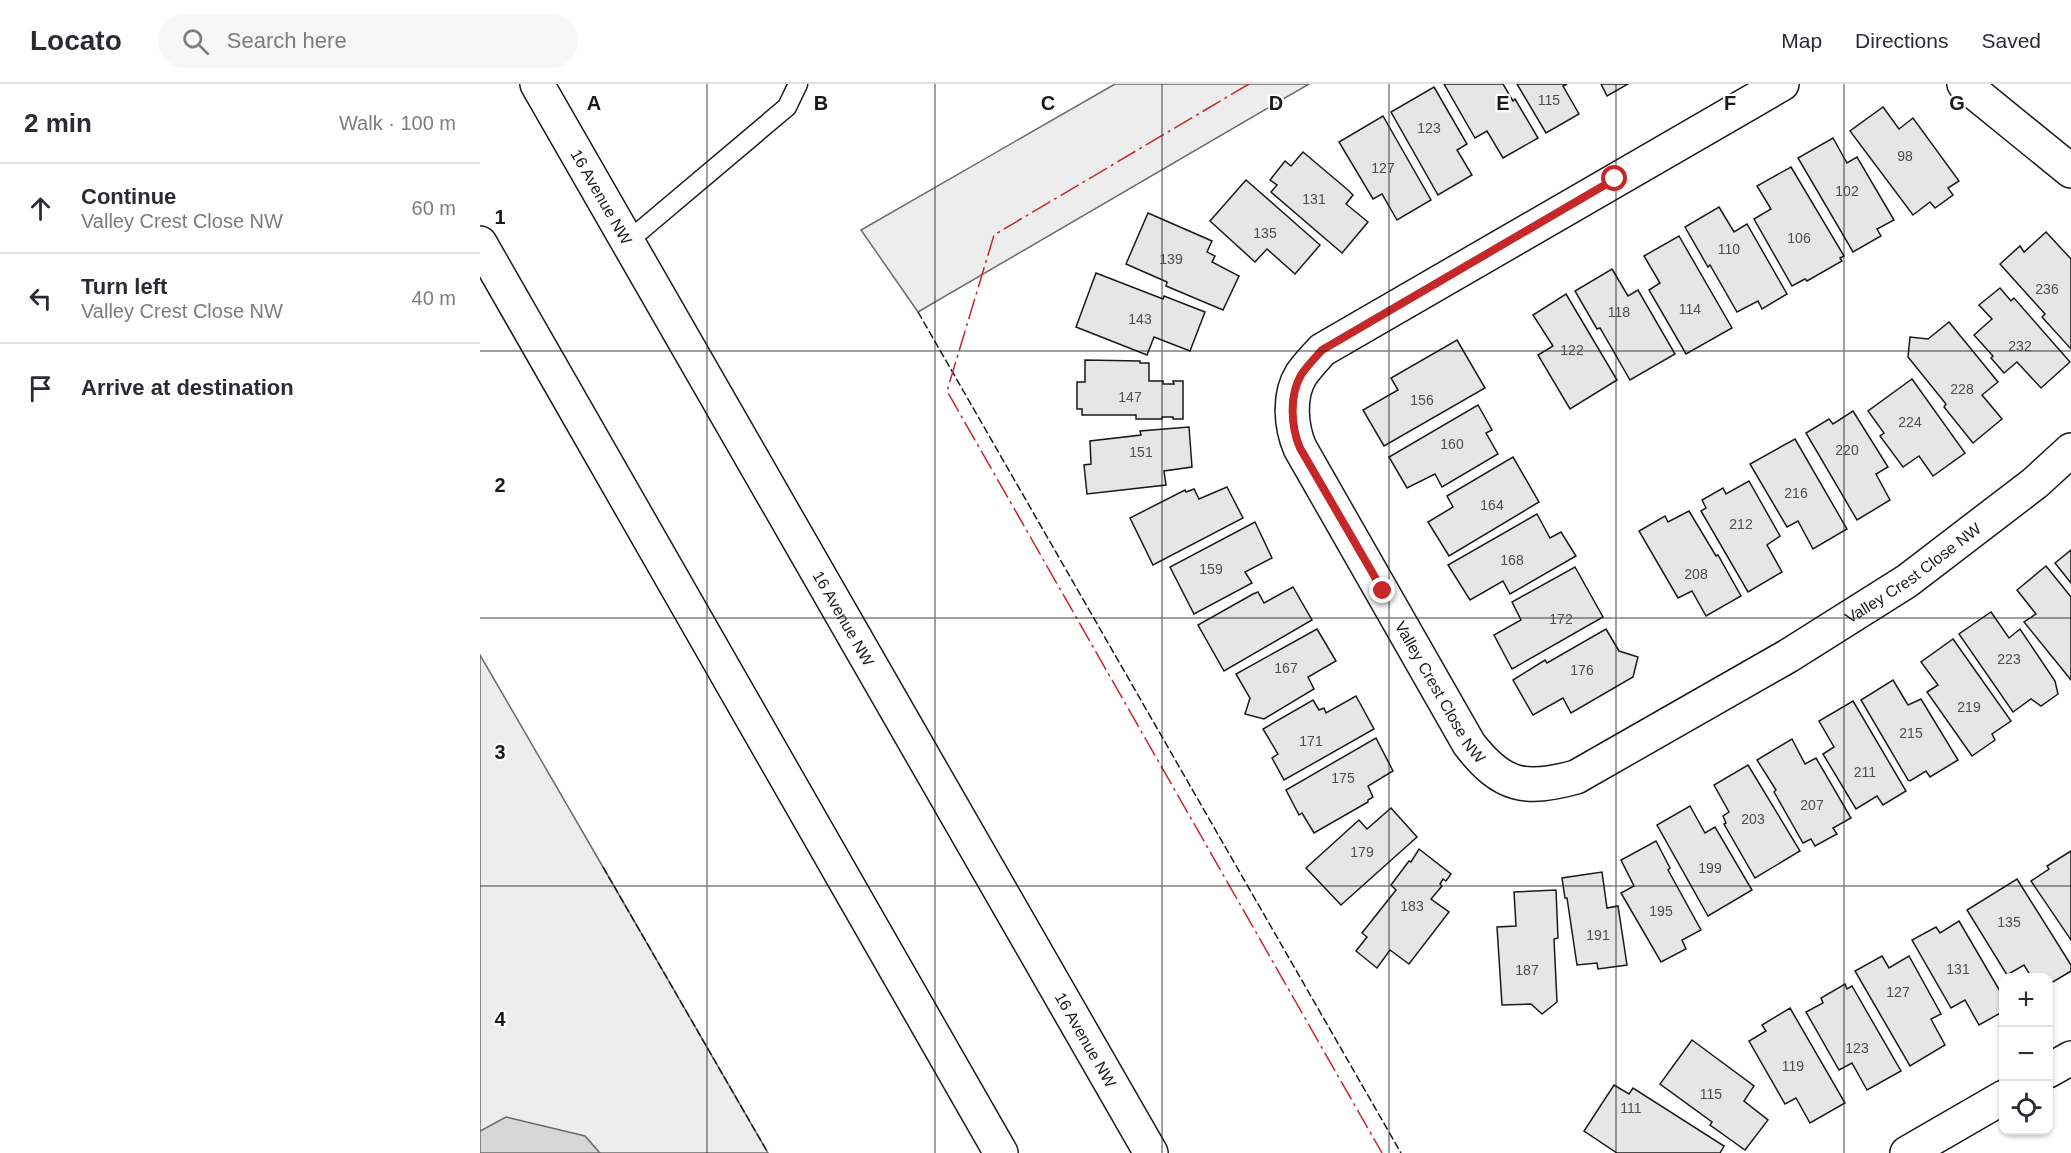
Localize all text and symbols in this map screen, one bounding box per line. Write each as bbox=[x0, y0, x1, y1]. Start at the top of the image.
search box bbox=[158, 14, 578, 68]
text: Locato bbox=[30, 25, 122, 56]
icon: search bbox=[179, 25, 212, 58]
text: Search here bbox=[227, 28, 347, 53]
text: Map bbox=[1781, 29, 1822, 52]
text: Directions bbox=[1855, 29, 1948, 52]
text: Saved bbox=[1981, 29, 2041, 52]
text: A bbox=[587, 92, 601, 114]
text: B bbox=[814, 92, 828, 114]
text: C bbox=[1041, 92, 1055, 114]
text: D bbox=[1269, 92, 1283, 114]
text: E bbox=[1496, 92, 1510, 114]
house number: 115 bbox=[1538, 92, 1560, 108]
text: F bbox=[1724, 92, 1736, 114]
text: G bbox=[1949, 92, 1965, 114]
text: 2 min bbox=[24, 108, 92, 138]
text: Walk · 100 m bbox=[339, 112, 456, 134]
house number: 123 bbox=[1417, 120, 1441, 136]
street label: 16 Avenue NW bbox=[568, 146, 636, 248]
house number: 98 bbox=[1897, 148, 1913, 164]
house number: 127 bbox=[1371, 160, 1395, 176]
route start bbox=[1601, 165, 1627, 191]
house number: 102 bbox=[1835, 183, 1859, 199]
text: Continue bbox=[81, 184, 176, 209]
house number: 131 bbox=[1302, 191, 1326, 207]
icon: ahead bbox=[24, 192, 57, 225]
text: 60 m bbox=[412, 197, 456, 219]
text: 1 bbox=[494, 206, 506, 228]
text: Valley Crest Close NW bbox=[81, 210, 283, 232]
house number: 135 bbox=[1253, 225, 1277, 241]
house number: 106 bbox=[1787, 230, 1811, 246]
house number: 110 bbox=[1718, 241, 1740, 257]
house number: 139 bbox=[1159, 251, 1183, 267]
text: Turn left bbox=[81, 274, 167, 299]
house number: 236 bbox=[2035, 281, 2059, 297]
icon: left bbox=[24, 282, 57, 315]
text: 40 m bbox=[412, 287, 456, 309]
text: Valley Crest Close NW bbox=[81, 300, 283, 322]
house number: 114 bbox=[1679, 301, 1701, 317]
house number: 118 bbox=[1608, 304, 1630, 320]
house number: 143 bbox=[1128, 311, 1152, 327]
house number: 232 bbox=[2008, 338, 2032, 354]
house number: 122 bbox=[1560, 342, 1584, 358]
icon: arrive bbox=[24, 372, 57, 405]
text: Arrive at destination bbox=[81, 375, 294, 400]
house number: 228 bbox=[1950, 381, 1974, 397]
house number: 147 bbox=[1118, 389, 1142, 405]
house number: 156 bbox=[1410, 392, 1434, 408]
house number: 224 bbox=[1898, 414, 1922, 430]
house number: 160 bbox=[1440, 436, 1464, 452]
house number: 220 bbox=[1835, 442, 1859, 458]
house number: 151 bbox=[1129, 444, 1153, 460]
text: 2 bbox=[494, 474, 506, 496]
house number: 216 bbox=[1784, 485, 1808, 501]
house number: 164 bbox=[1480, 497, 1504, 513]
house number: 212 bbox=[1729, 516, 1753, 532]
street label: Valley Crest Close NW bbox=[1842, 519, 1985, 626]
house number: 168 bbox=[1500, 552, 1524, 568]
house number: 159 bbox=[1199, 561, 1223, 577]
house number: 208 bbox=[1684, 566, 1708, 582]
street label: 16 Avenue NW bbox=[810, 568, 878, 669]
route end bbox=[1369, 577, 1395, 603]
house number: 172 bbox=[1549, 611, 1573, 627]
street label: Valley Crest Close NW bbox=[1392, 618, 1490, 767]
house number: 223 bbox=[1997, 651, 2021, 667]
house number: 167 bbox=[1274, 660, 1298, 676]
house number: 176 bbox=[1570, 662, 1594, 678]
house number: 219 bbox=[1957, 699, 1981, 715]
house number: 215 bbox=[1899, 725, 1923, 741]
house number: 171 bbox=[1299, 733, 1323, 749]
text: 3 bbox=[494, 741, 506, 763]
house number: 211 bbox=[1854, 764, 1876, 780]
house number: 175 bbox=[1331, 770, 1355, 786]
house number: 207 bbox=[1800, 797, 1824, 813]
house number: 203 bbox=[1741, 811, 1765, 827]
house number: 179 bbox=[1350, 844, 1374, 860]
house number: 199 bbox=[1698, 860, 1722, 876]
house number: 183 bbox=[1400, 898, 1424, 914]
house number: 195 bbox=[1649, 903, 1673, 919]
house number: 135 bbox=[1997, 914, 2021, 930]
house number: 191 bbox=[1586, 927, 1610, 943]
house number: 131 bbox=[1946, 961, 1970, 977]
house number: 187 bbox=[1515, 962, 1539, 978]
map controls bbox=[1999, 973, 2053, 1135]
button: + bbox=[1999, 973, 2053, 1027]
house number: 127 bbox=[1886, 984, 1910, 1000]
street label: 16 Avenue NW bbox=[1052, 989, 1120, 1091]
text: 4 bbox=[494, 1008, 506, 1030]
button: − bbox=[1999, 1027, 2053, 1081]
house number: 123 bbox=[1845, 1040, 1869, 1056]
house number: 119 bbox=[1782, 1058, 1804, 1074]
button: locate bbox=[1999, 1081, 2053, 1135]
house number: 115 bbox=[1700, 1086, 1722, 1102]
house number: 111 bbox=[1620, 1100, 1642, 1116]

